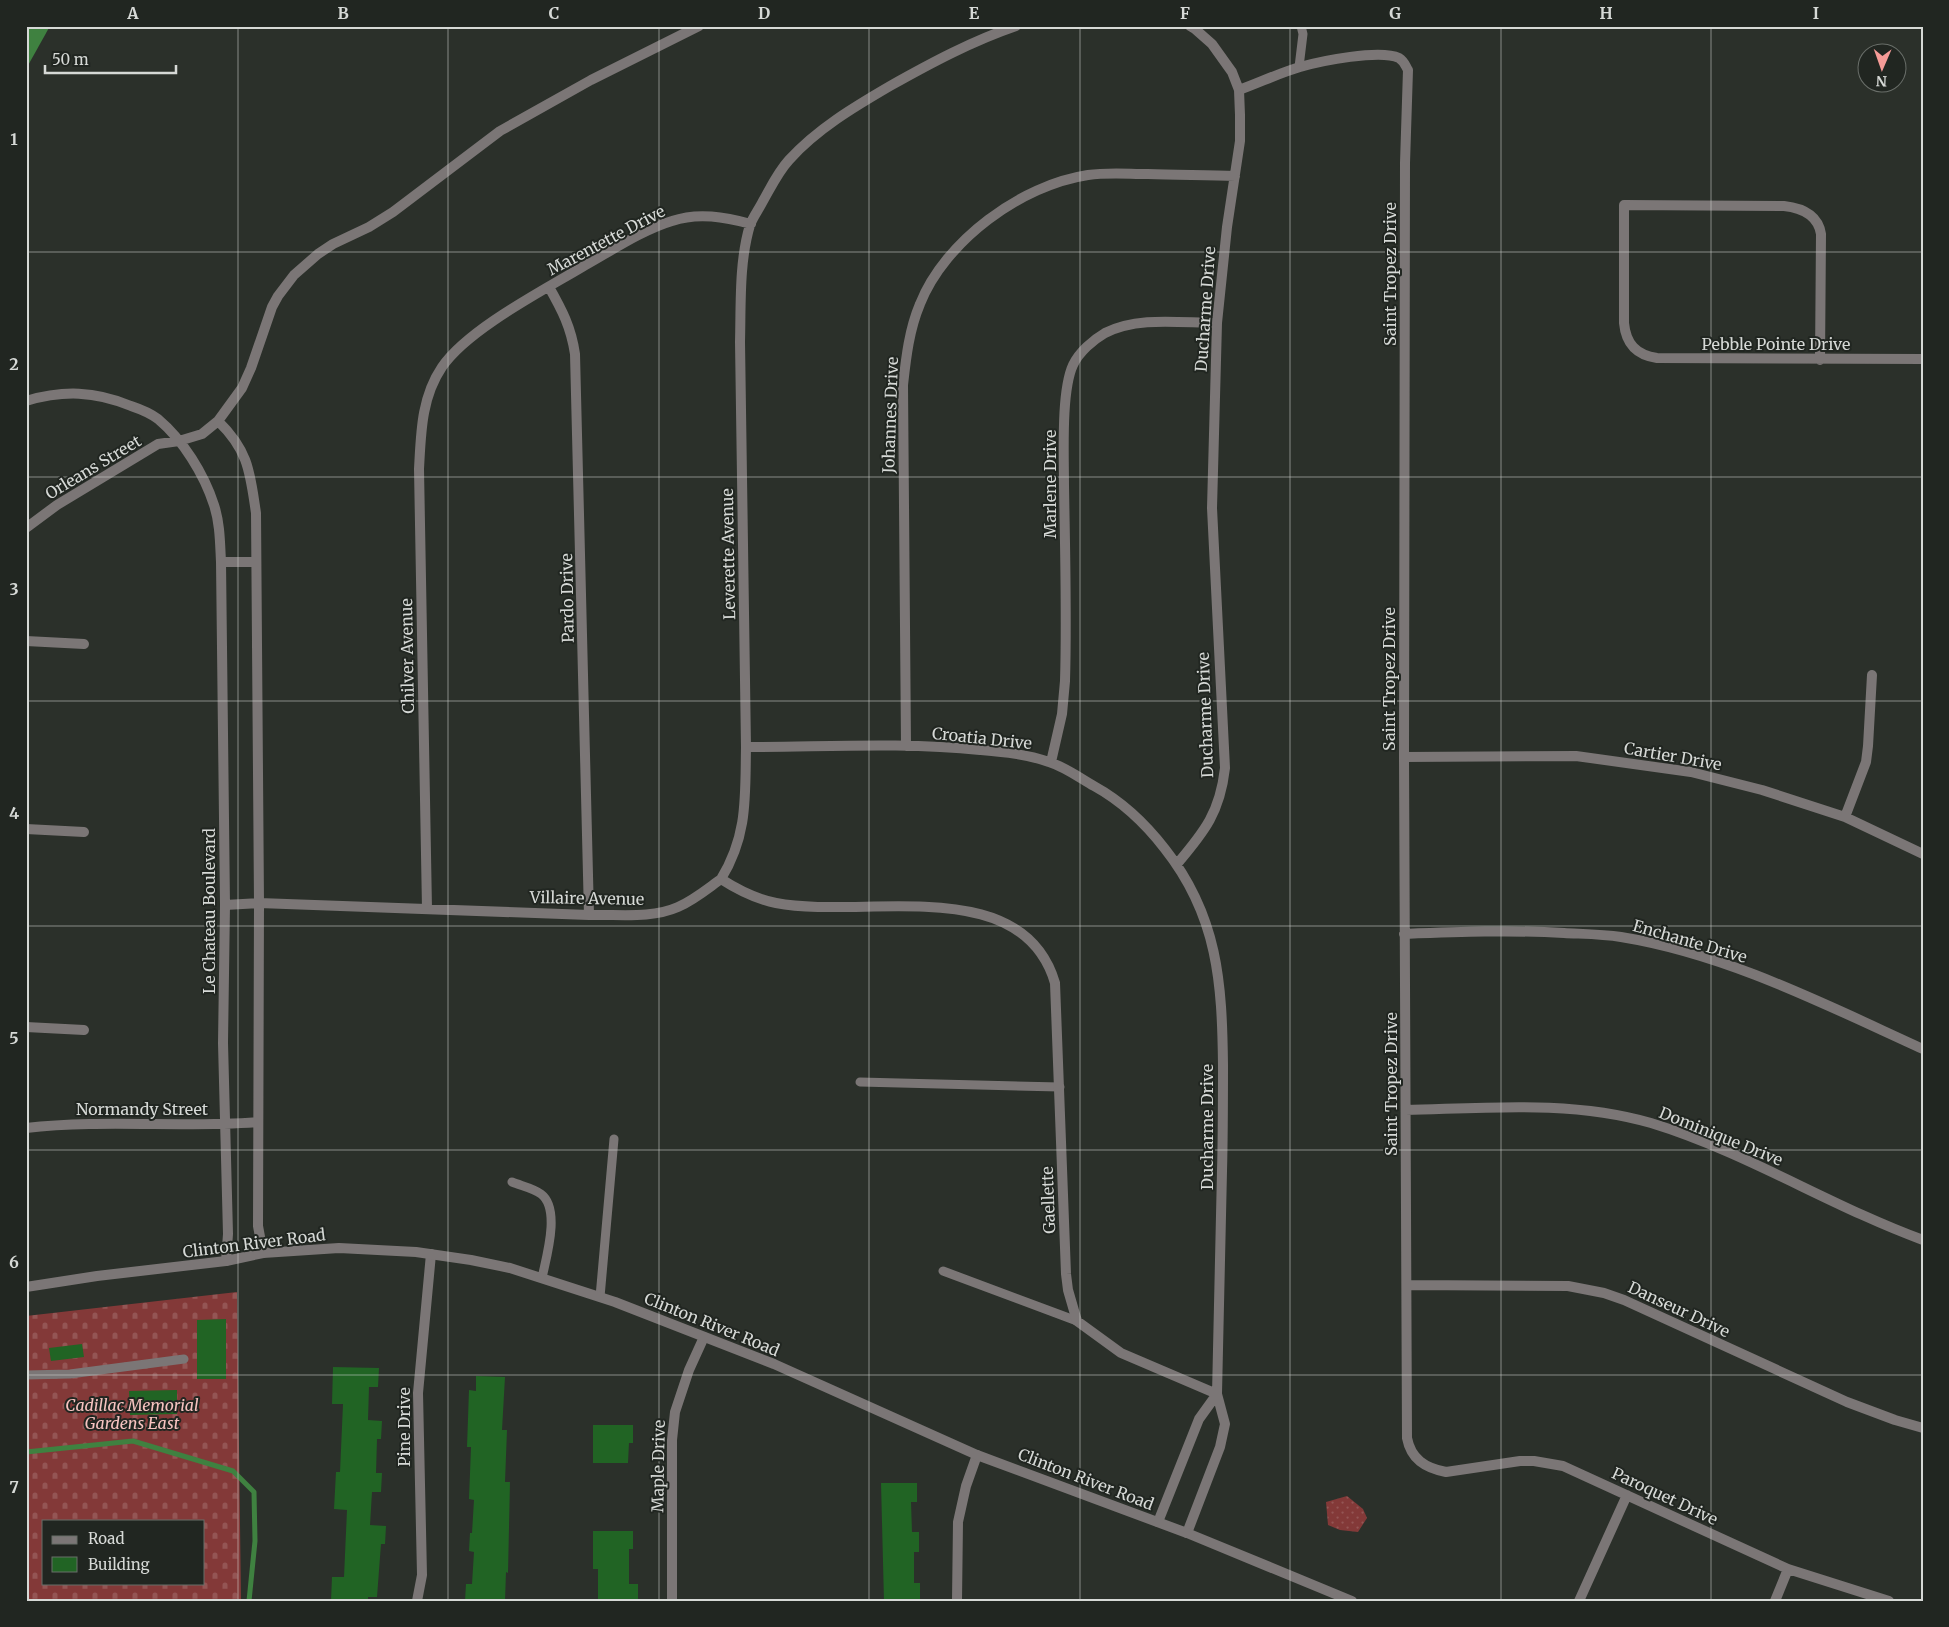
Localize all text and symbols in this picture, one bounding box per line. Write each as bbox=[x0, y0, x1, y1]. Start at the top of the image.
text: A bbox=[126, 3, 139, 23]
text: B bbox=[337, 3, 349, 23]
text: C bbox=[549, 3, 559, 23]
text: D bbox=[758, 3, 770, 23]
text: E bbox=[969, 3, 980, 23]
text: F bbox=[1180, 3, 1190, 23]
text: G bbox=[1389, 3, 1401, 23]
text: H bbox=[1599, 3, 1613, 23]
text: I bbox=[1813, 3, 1819, 23]
scale bar bbox=[45, 42, 176, 74]
north arrow bbox=[1856, 42, 1906, 92]
text: 50 m bbox=[52, 50, 89, 69]
text: N bbox=[1876, 72, 1887, 90]
text: 1 bbox=[10, 129, 18, 149]
street label: Marentette Drive bbox=[544, 201, 668, 279]
street label: Saint Tropez Drive bbox=[1380, 202, 1400, 346]
street label: Ducharme Drive bbox=[1191, 245, 1219, 373]
street label: Pebble Pointe Drive bbox=[1702, 334, 1850, 354]
text: 2 bbox=[9, 354, 19, 374]
street label: Johannes Drive bbox=[878, 356, 902, 475]
street label: Orleans Street bbox=[41, 430, 145, 503]
street label: Marlene Drive bbox=[1040, 430, 1060, 538]
street label: Leverette Avenue bbox=[717, 488, 739, 620]
street label: Pardo Drive bbox=[556, 553, 578, 643]
text: 3 bbox=[9, 579, 19, 599]
street label: Chilver Avenue bbox=[396, 598, 418, 714]
street label: Saint Tropez Drive bbox=[1379, 607, 1399, 751]
street label: Ducharme Drive bbox=[1193, 652, 1217, 778]
street label: Croatia Drive bbox=[931, 723, 1033, 753]
street label: Cartier Drive bbox=[1623, 738, 1723, 774]
text: 4 bbox=[9, 803, 19, 823]
street label: Le Chateau Boulevard bbox=[199, 828, 219, 994]
street label: Villaire Avenue bbox=[529, 887, 644, 909]
street label: Enchante Drive bbox=[1631, 915, 1749, 967]
street label: Saint Tropez Drive bbox=[1381, 1012, 1401, 1156]
text: 5 bbox=[9, 1028, 19, 1048]
street label: Ducharme Drive bbox=[1197, 1064, 1217, 1190]
street label: Normandy Street bbox=[76, 1099, 209, 1119]
street label: Dominique Drive bbox=[1656, 1102, 1786, 1170]
street label: Gaellette bbox=[1037, 1166, 1059, 1234]
street label: Clinton River Road bbox=[181, 1224, 327, 1262]
text: 6 bbox=[9, 1252, 19, 1272]
street label: Danseur Drive bbox=[1625, 1277, 1733, 1341]
street label: Clinton River Road bbox=[642, 1288, 783, 1360]
street label: Pine Drive bbox=[394, 1387, 414, 1467]
park label: Cadillac Memorial Gardens East bbox=[65, 1395, 199, 1433]
street label: Maple Drive bbox=[647, 1420, 669, 1512]
street label: Clinton River Road bbox=[1015, 1444, 1157, 1514]
street label: Paroquet Drive bbox=[1609, 1463, 1721, 1529]
text: 7 bbox=[9, 1477, 19, 1497]
legend bbox=[42, 1520, 205, 1584]
text: Road bbox=[88, 1529, 124, 1548]
text: Building bbox=[88, 1555, 150, 1574]

